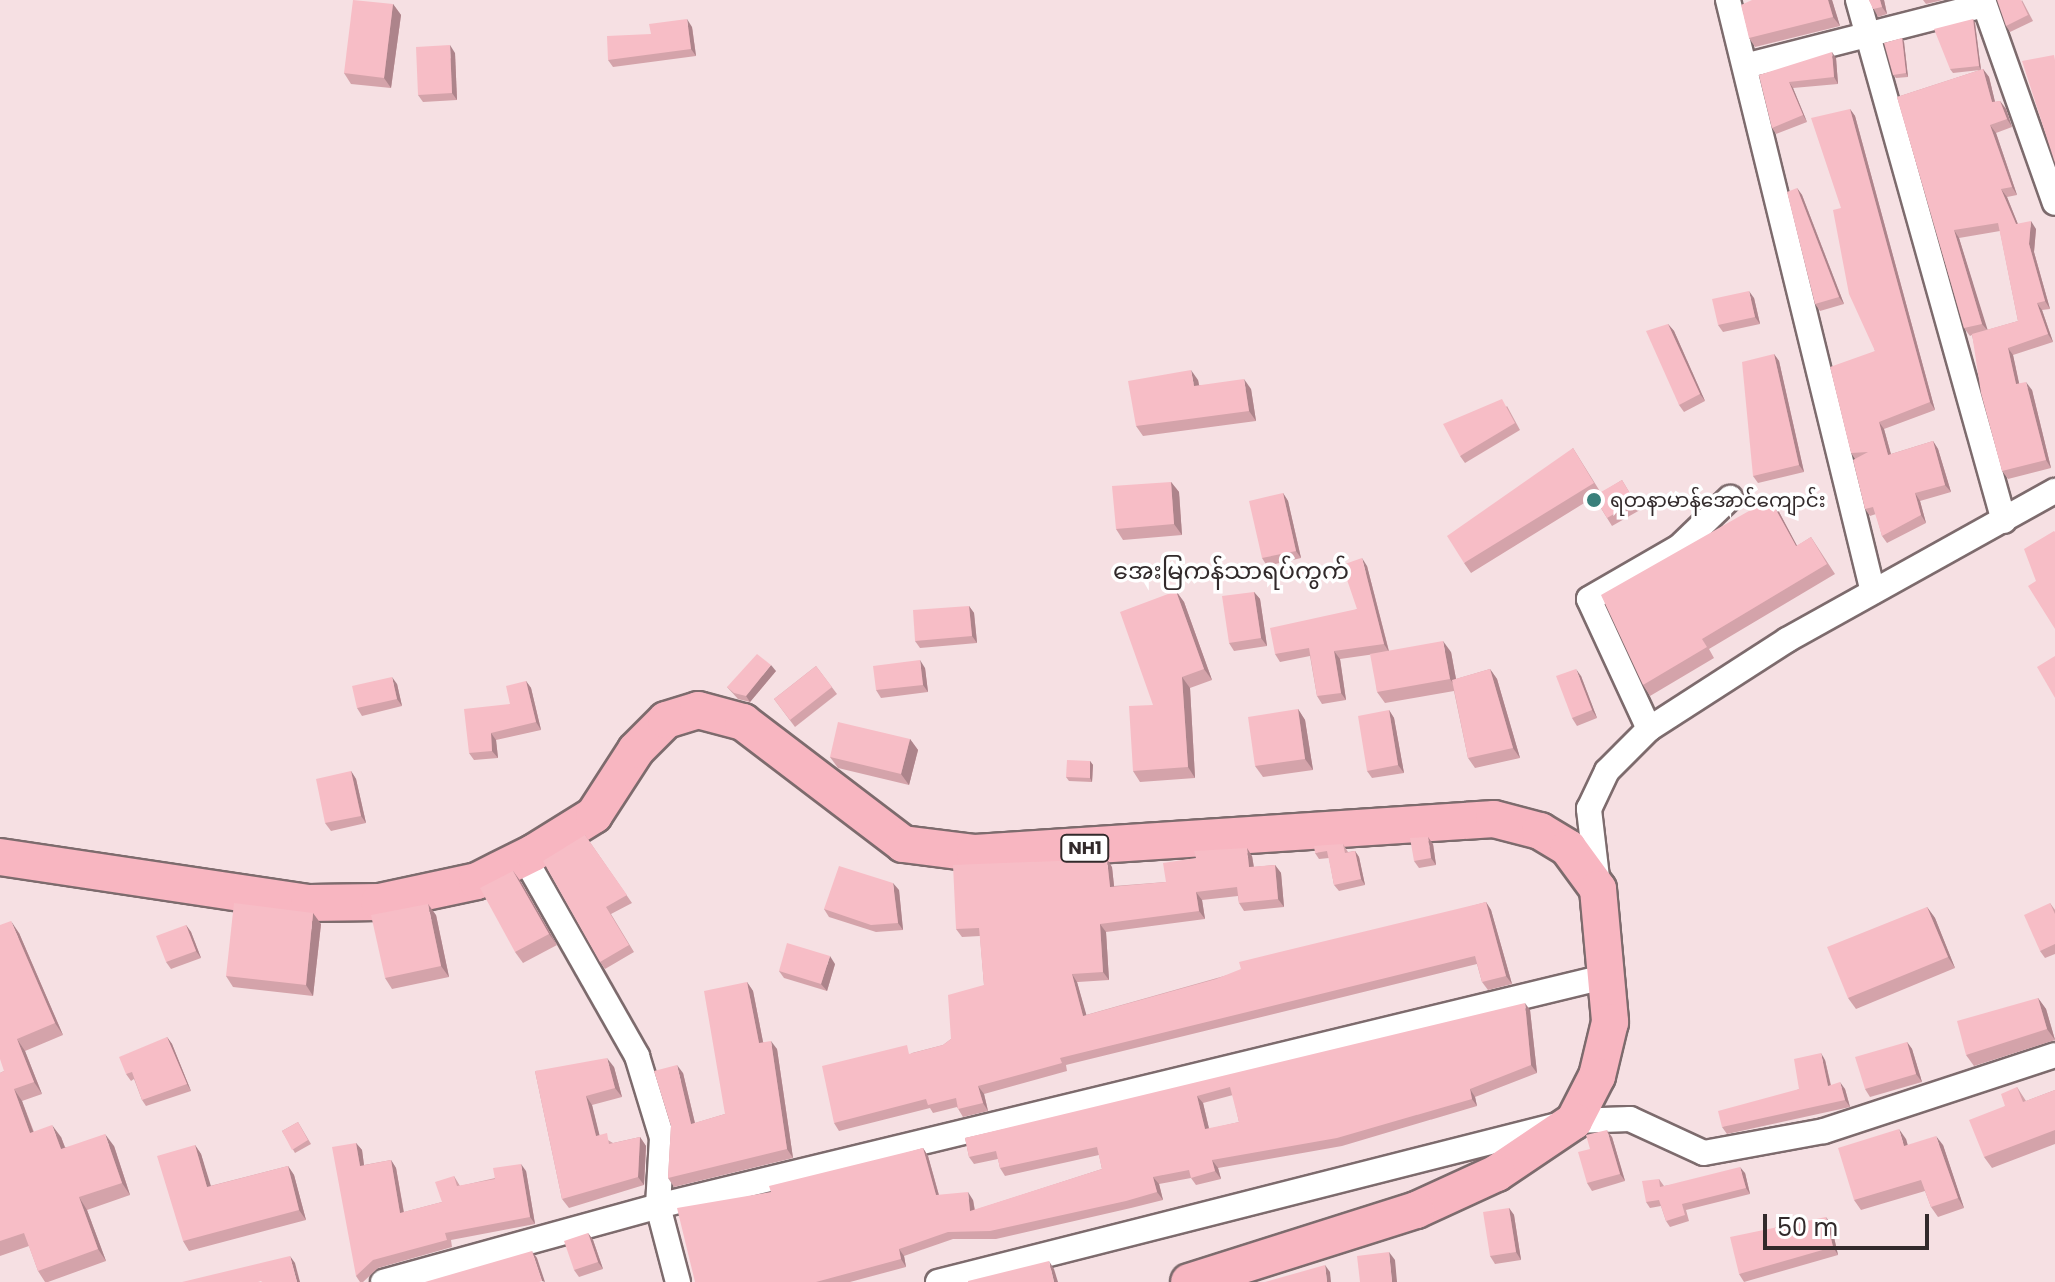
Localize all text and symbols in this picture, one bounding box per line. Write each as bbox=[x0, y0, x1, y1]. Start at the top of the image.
place label: ရတနာမာန်အောင်ကျောင်း bbox=[1610, 488, 1826, 512]
marker: ရတနာမာန်အောင်ကျောင်း bbox=[1585, 491, 1603, 509]
district label: အေးမြကန်သာရပ်ကွက် bbox=[1113, 557, 1349, 585]
road number: NH1 bbox=[1059, 834, 1111, 862]
scale bar bbox=[1767, 1198, 1933, 1248]
text: 50 m bbox=[1777, 1211, 1838, 1244]

